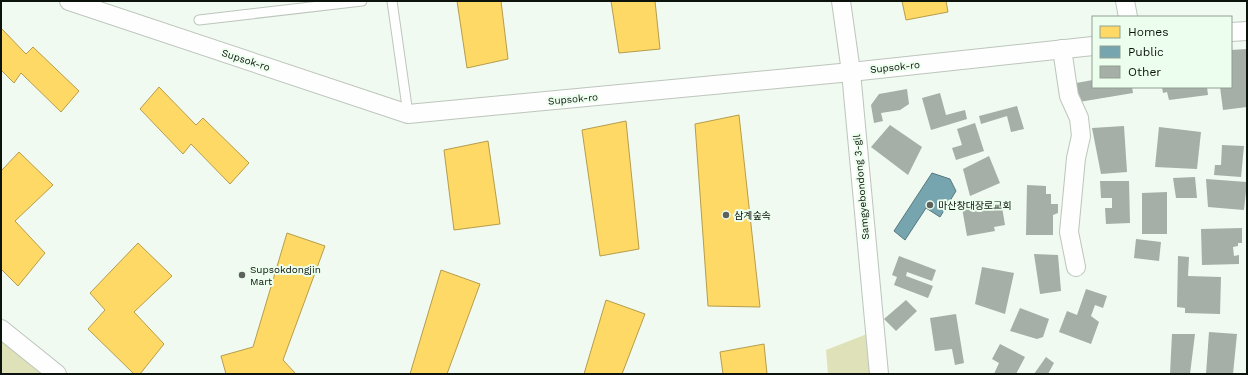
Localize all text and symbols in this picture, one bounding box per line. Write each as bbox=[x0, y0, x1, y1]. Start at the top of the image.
legend bbox=[1092, 16, 1232, 88]
text: Homes bbox=[1128, 25, 1169, 39]
text: Public bbox=[1128, 45, 1164, 59]
street label: Supsok-ro bbox=[220, 47, 272, 73]
street label: Supsok-ro bbox=[869, 59, 921, 75]
text: Other bbox=[1128, 65, 1161, 79]
street label: Supsok-ro bbox=[547, 91, 599, 107]
street label: Samgyebondong 3-gil bbox=[851, 134, 871, 240]
marker: 마산창대장로교회 bbox=[925, 200, 935, 210]
place label: 마산창대장로교회 bbox=[938, 200, 1012, 211]
marker: 삼계숲속 bbox=[721, 210, 731, 220]
place label: 삼계숲속 bbox=[734, 210, 771, 221]
place label: Supsokdongjin Mart bbox=[250, 264, 321, 287]
marker: Supsokdongjin Mart bbox=[237, 270, 247, 280]

